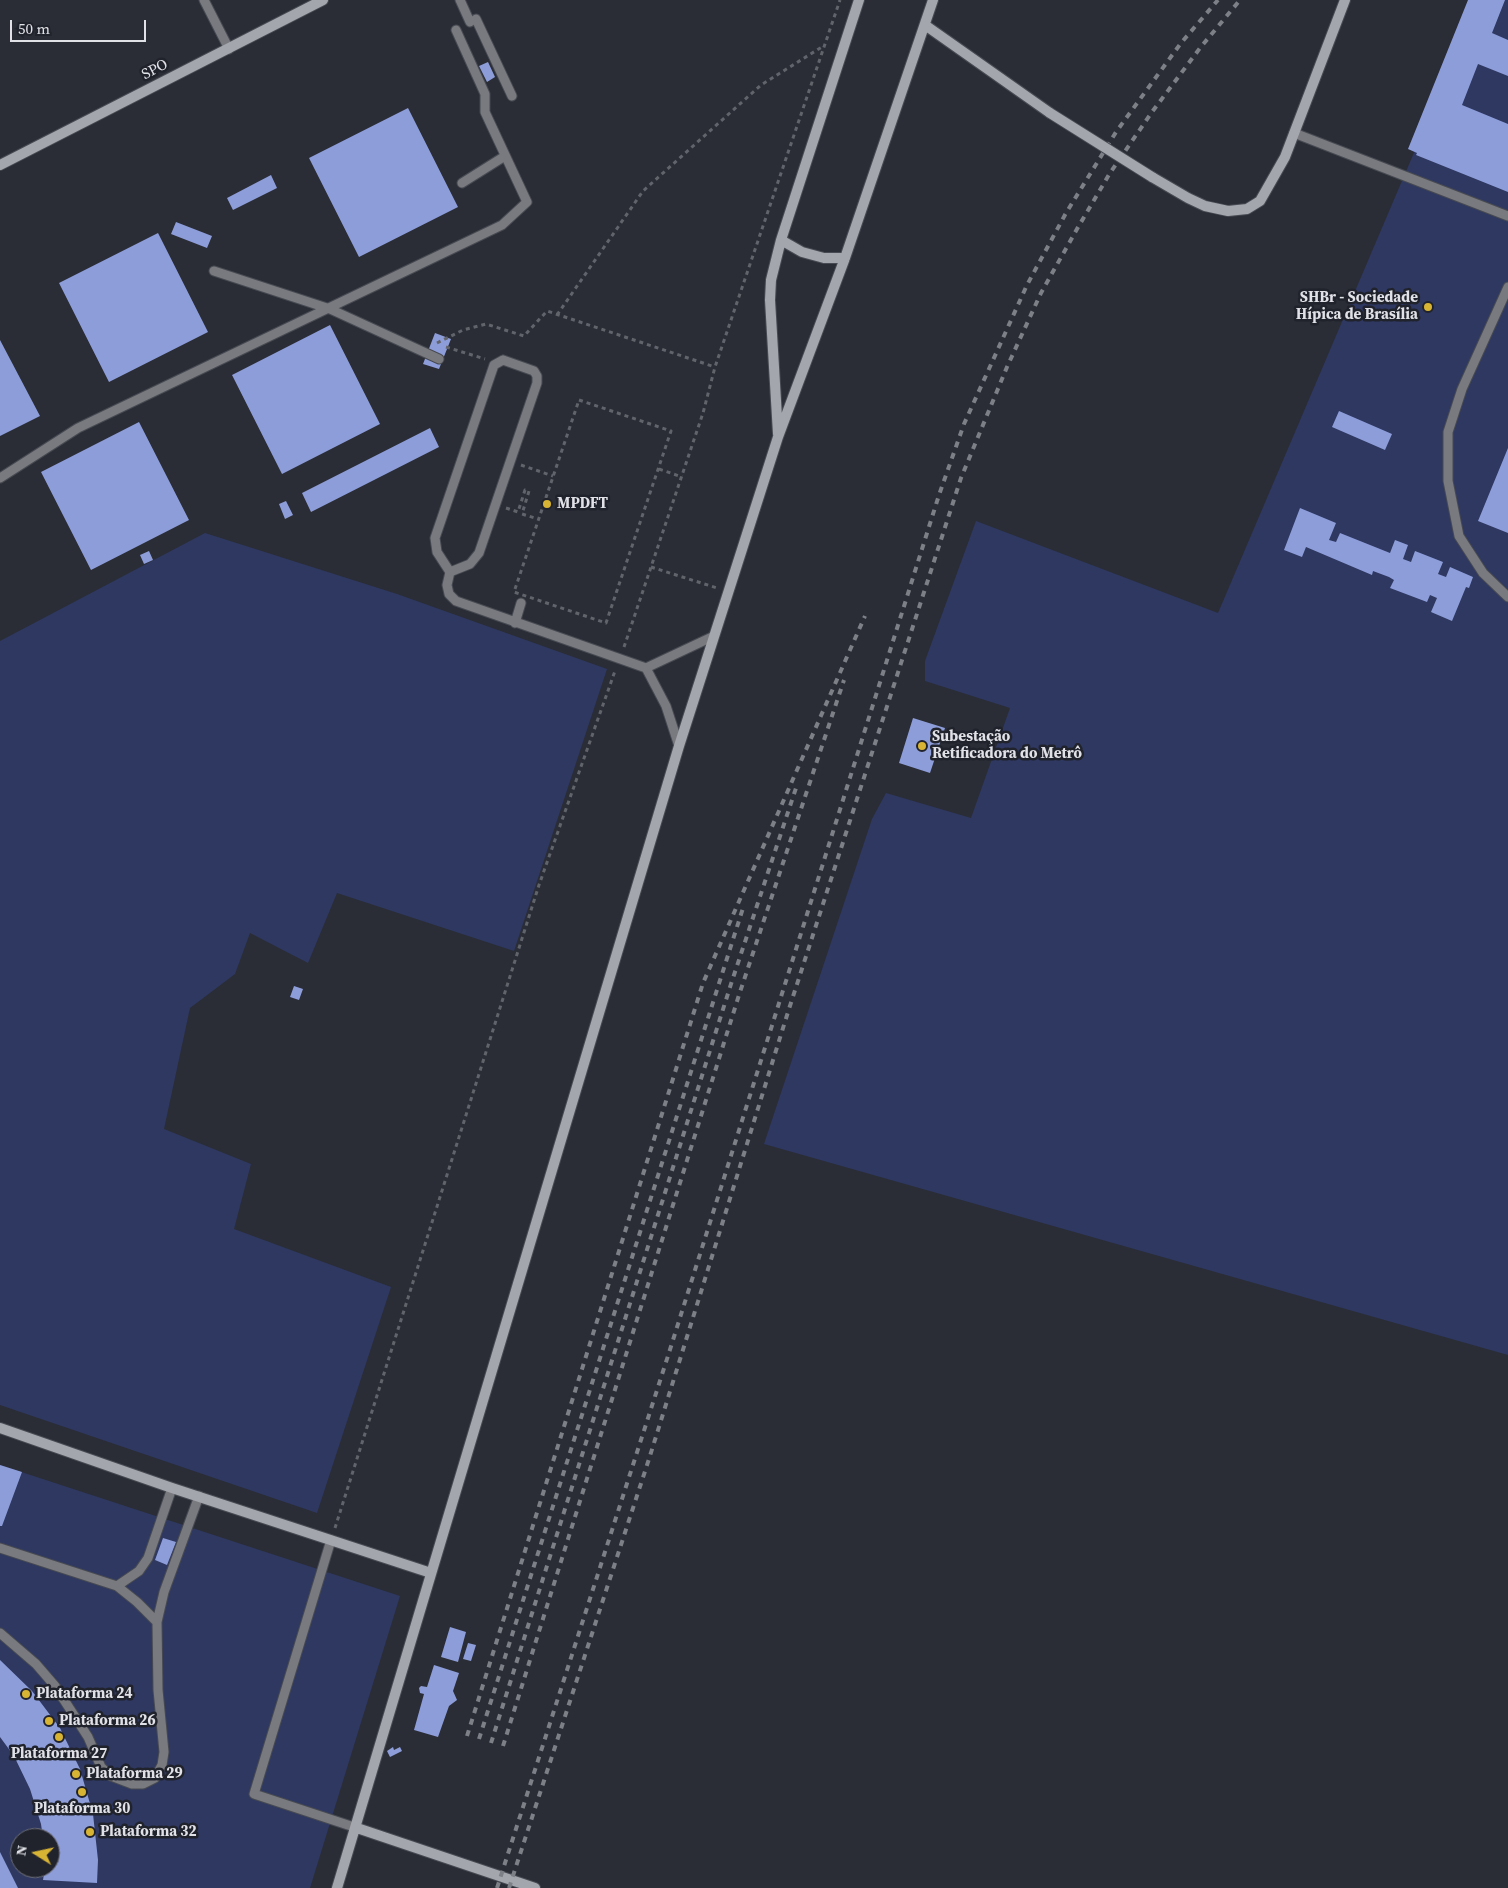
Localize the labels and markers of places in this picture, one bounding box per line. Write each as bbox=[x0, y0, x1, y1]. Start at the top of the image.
place label: SHBr - Sociedade Hípica de Brasília bbox=[1296, 289, 1418, 324]
marker: SHBr - Sociedade Hípica de Brasília bbox=[1422, 301, 1434, 313]
place label: MPDFT bbox=[557, 495, 608, 513]
marker: MPDFT bbox=[541, 498, 553, 510]
place label: Subestação Retificadora do Metrô bbox=[932, 728, 1082, 763]
marker: Subestação Retificadora do Metrô bbox=[916, 740, 928, 752]
place label: Plataforma 24 bbox=[36, 1685, 133, 1703]
marker: Plataforma 24 bbox=[20, 1688, 32, 1700]
place label: Plataforma 26 bbox=[59, 1712, 156, 1730]
marker: Plataforma 26 bbox=[43, 1715, 55, 1727]
marker: Plataforma 27 bbox=[53, 1731, 65, 1743]
place label: Plataforma 27 bbox=[11, 1745, 107, 1763]
place label: Plataforma 29 bbox=[86, 1765, 183, 1783]
marker: Plataforma 29 bbox=[70, 1768, 82, 1780]
marker: Plataforma 30 bbox=[76, 1786, 88, 1798]
place label: Plataforma 30 bbox=[34, 1800, 130, 1818]
place label: Plataforma 32 bbox=[100, 1823, 197, 1841]
marker: Plataforma 32 bbox=[84, 1826, 96, 1838]

